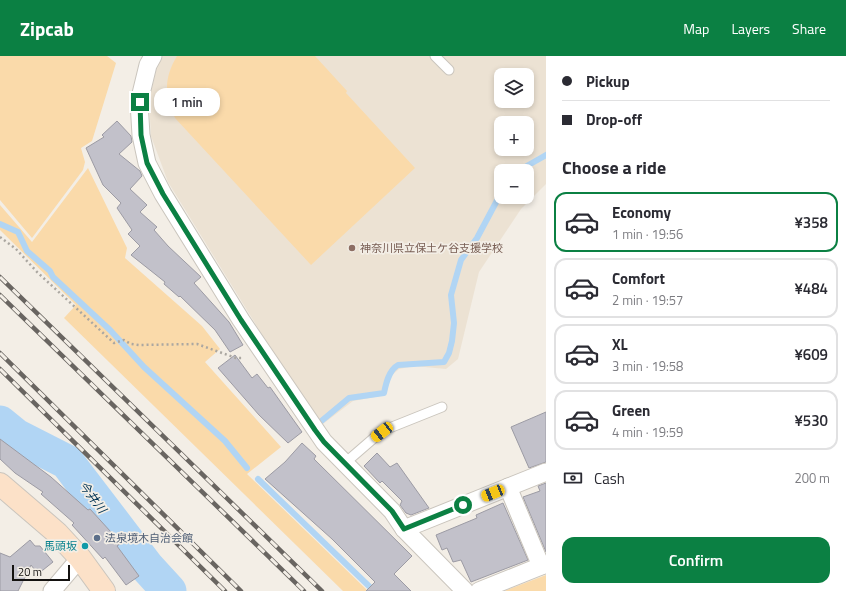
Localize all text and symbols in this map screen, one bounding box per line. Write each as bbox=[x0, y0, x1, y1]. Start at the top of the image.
text: Zipcab bbox=[20, 14, 74, 43]
text: Map bbox=[683, 18, 709, 39]
text: Layers bbox=[731, 18, 770, 39]
text: Share bbox=[792, 18, 826, 39]
map controls bbox=[494, 68, 534, 204]
button: layers bbox=[494, 68, 534, 108]
text: Pickup bbox=[586, 70, 630, 93]
callout: 1 min bbox=[154, 88, 220, 116]
text: 1 min bbox=[171, 92, 203, 112]
route end bbox=[131, 93, 149, 111]
text: Drop-off bbox=[586, 108, 642, 131]
button: + bbox=[494, 116, 534, 156]
text: Choose a ride bbox=[562, 154, 666, 181]
button: − bbox=[494, 164, 534, 204]
text: Economy bbox=[612, 201, 671, 224]
icon: car bbox=[564, 204, 600, 240]
text: ¥358 bbox=[794, 211, 828, 234]
text: 1 min · 19:56 bbox=[612, 224, 683, 244]
place label: 神奈川県立保土ケ谷支援学校 bbox=[360, 240, 503, 256]
marker: 神奈川県立保土ケ谷支援学校 bbox=[347, 243, 357, 253]
text: Comfort bbox=[612, 267, 665, 290]
icon: car bbox=[564, 270, 600, 306]
text: ¥484 bbox=[794, 277, 828, 300]
text: 2 min · 19:57 bbox=[612, 290, 683, 310]
text: XL bbox=[612, 333, 628, 356]
icon: car bbox=[564, 336, 600, 372]
text: ¥609 bbox=[794, 343, 828, 366]
text: 3 min · 19:58 bbox=[612, 356, 683, 376]
text: Green bbox=[612, 399, 650, 422]
icon: car bbox=[564, 402, 600, 438]
text: ¥530 bbox=[794, 409, 828, 432]
car bbox=[369, 420, 395, 444]
text: 4 min · 19:59 bbox=[612, 422, 683, 442]
icon: cash bbox=[562, 467, 584, 489]
text: Cash bbox=[594, 467, 625, 490]
text: 200 m bbox=[794, 468, 830, 488]
water label: 今井川 bbox=[75, 477, 113, 519]
car bbox=[480, 483, 506, 503]
route start bbox=[454, 496, 472, 514]
place label: 法泉境木自治会館 bbox=[105, 530, 193, 546]
marker: 法泉境木自治会館 bbox=[92, 533, 102, 543]
button: Confirm bbox=[562, 537, 830, 583]
place label: 馬頭坂 bbox=[44, 538, 77, 554]
marker: 馬頭坂 bbox=[80, 541, 90, 551]
scale bar bbox=[12, 563, 70, 582]
text: 20 m bbox=[18, 564, 42, 580]

